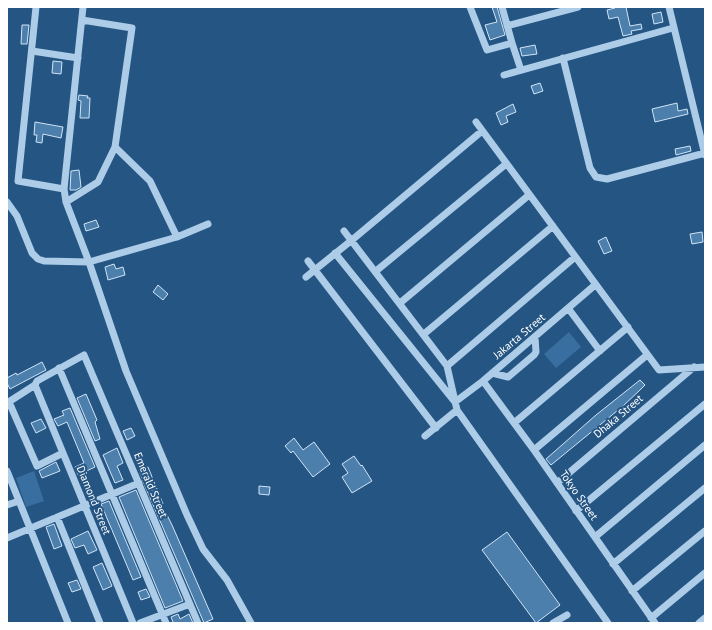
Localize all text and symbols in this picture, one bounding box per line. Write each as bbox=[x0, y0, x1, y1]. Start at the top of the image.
street label: Jakarta Street bbox=[489, 310, 548, 362]
street label: Dhaka Street bbox=[590, 391, 646, 441]
street label: Emerald Street bbox=[131, 450, 171, 520]
street label: Diamond Street bbox=[74, 463, 114, 537]
street label: Tokyo Street bbox=[557, 467, 601, 523]

